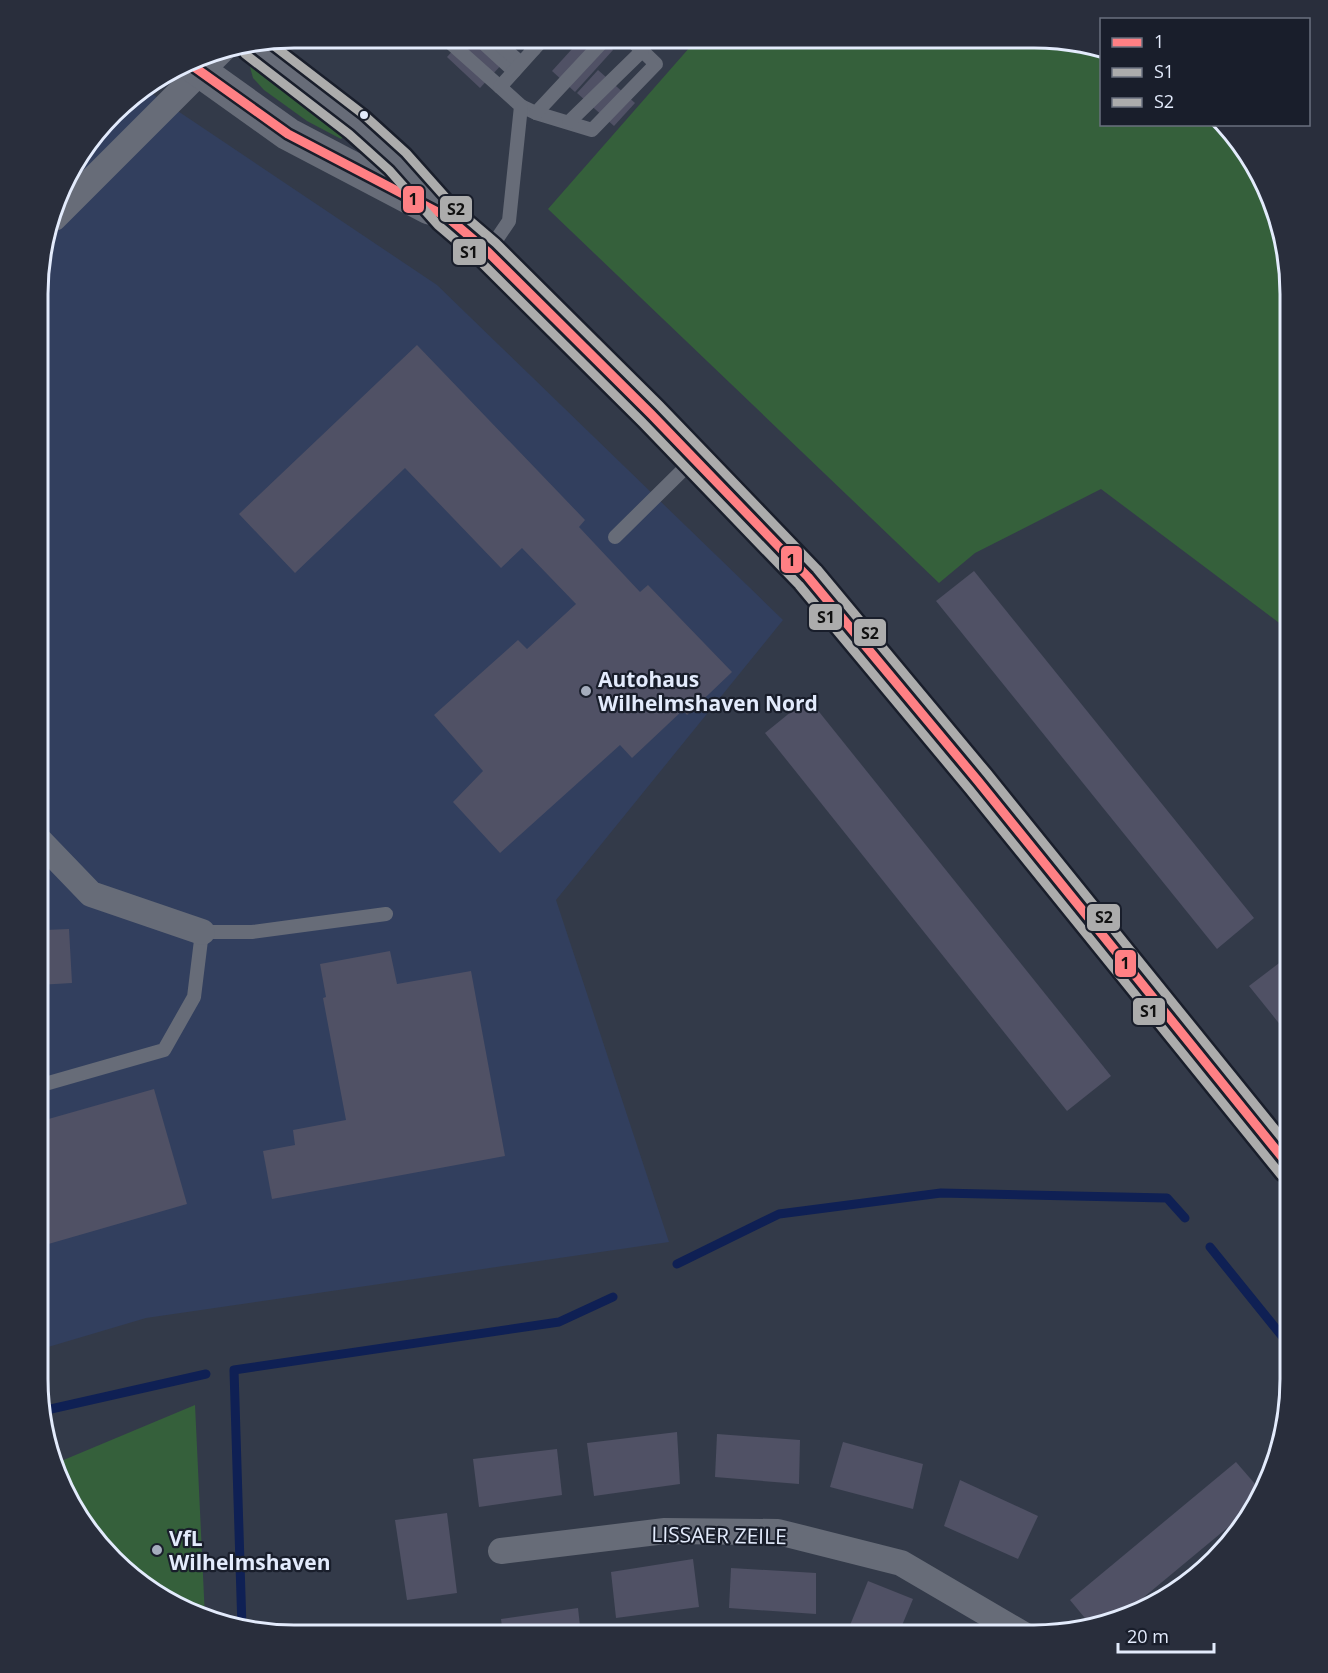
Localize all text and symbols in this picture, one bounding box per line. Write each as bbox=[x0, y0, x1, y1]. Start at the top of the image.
legend bbox=[1100, 18, 1310, 126]
text: 1 bbox=[1154, 29, 1164, 53]
text: S1 bbox=[1154, 59, 1174, 83]
text: S2 bbox=[1154, 89, 1174, 113]
unlabelled marker bbox=[358, 109, 370, 121]
line badge: 1 bbox=[402, 185, 425, 214]
text: 1 bbox=[408, 188, 418, 210]
line badge: S2 bbox=[439, 195, 473, 223]
text: S2 bbox=[447, 198, 465, 220]
line badge: S1 bbox=[452, 238, 487, 266]
text: S1 bbox=[460, 241, 478, 263]
line badge: 1 bbox=[780, 545, 803, 574]
text: 1 bbox=[786, 549, 796, 571]
line badge: S1 bbox=[808, 603, 843, 631]
text: S1 bbox=[817, 606, 835, 628]
line badge: S2 bbox=[853, 618, 887, 647]
text: S2 bbox=[861, 622, 879, 644]
place label: Autohaus Wilhelmshaven Nord bbox=[598, 665, 818, 717]
marker: Autohaus Wilhelmshaven Nord bbox=[579, 684, 593, 698]
line badge: S2 bbox=[1086, 903, 1121, 932]
text: S2 bbox=[1095, 906, 1113, 928]
line badge: 1 bbox=[1114, 949, 1137, 978]
text: 1 bbox=[1120, 952, 1130, 974]
line badge: S1 bbox=[1132, 997, 1166, 1026]
text: S1 bbox=[1140, 1000, 1158, 1022]
street label: LISSAER ZEILE bbox=[651, 1520, 787, 1550]
place label: VfL Wilhelmshaven bbox=[169, 1524, 330, 1576]
marker: VfL Wilhelmshaven bbox=[150, 1543, 164, 1557]
scale bar bbox=[1118, 1616, 1214, 1654]
text: 20 m bbox=[1127, 1624, 1169, 1648]

